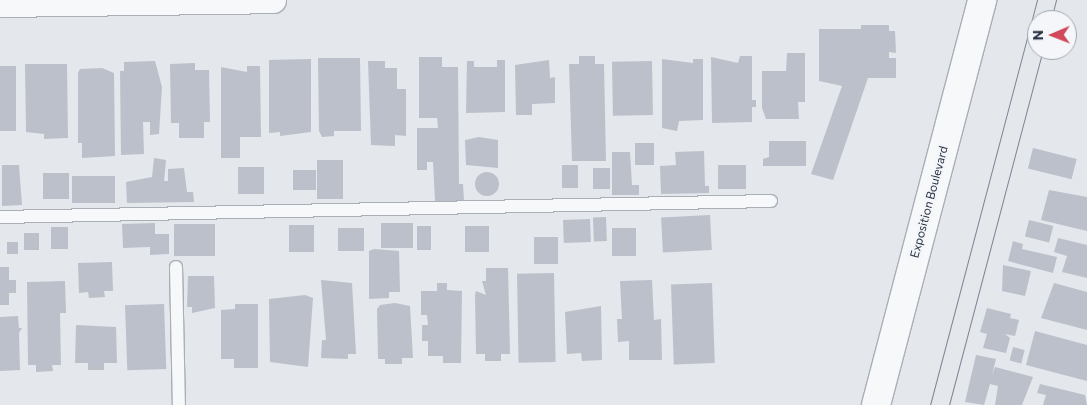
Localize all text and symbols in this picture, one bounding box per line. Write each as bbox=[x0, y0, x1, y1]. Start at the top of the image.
north arrow bbox=[1027, 10, 1077, 60]
text: N bbox=[1029, 30, 1046, 41]
street label: Exposition Boulevard bbox=[907, 144, 951, 260]

